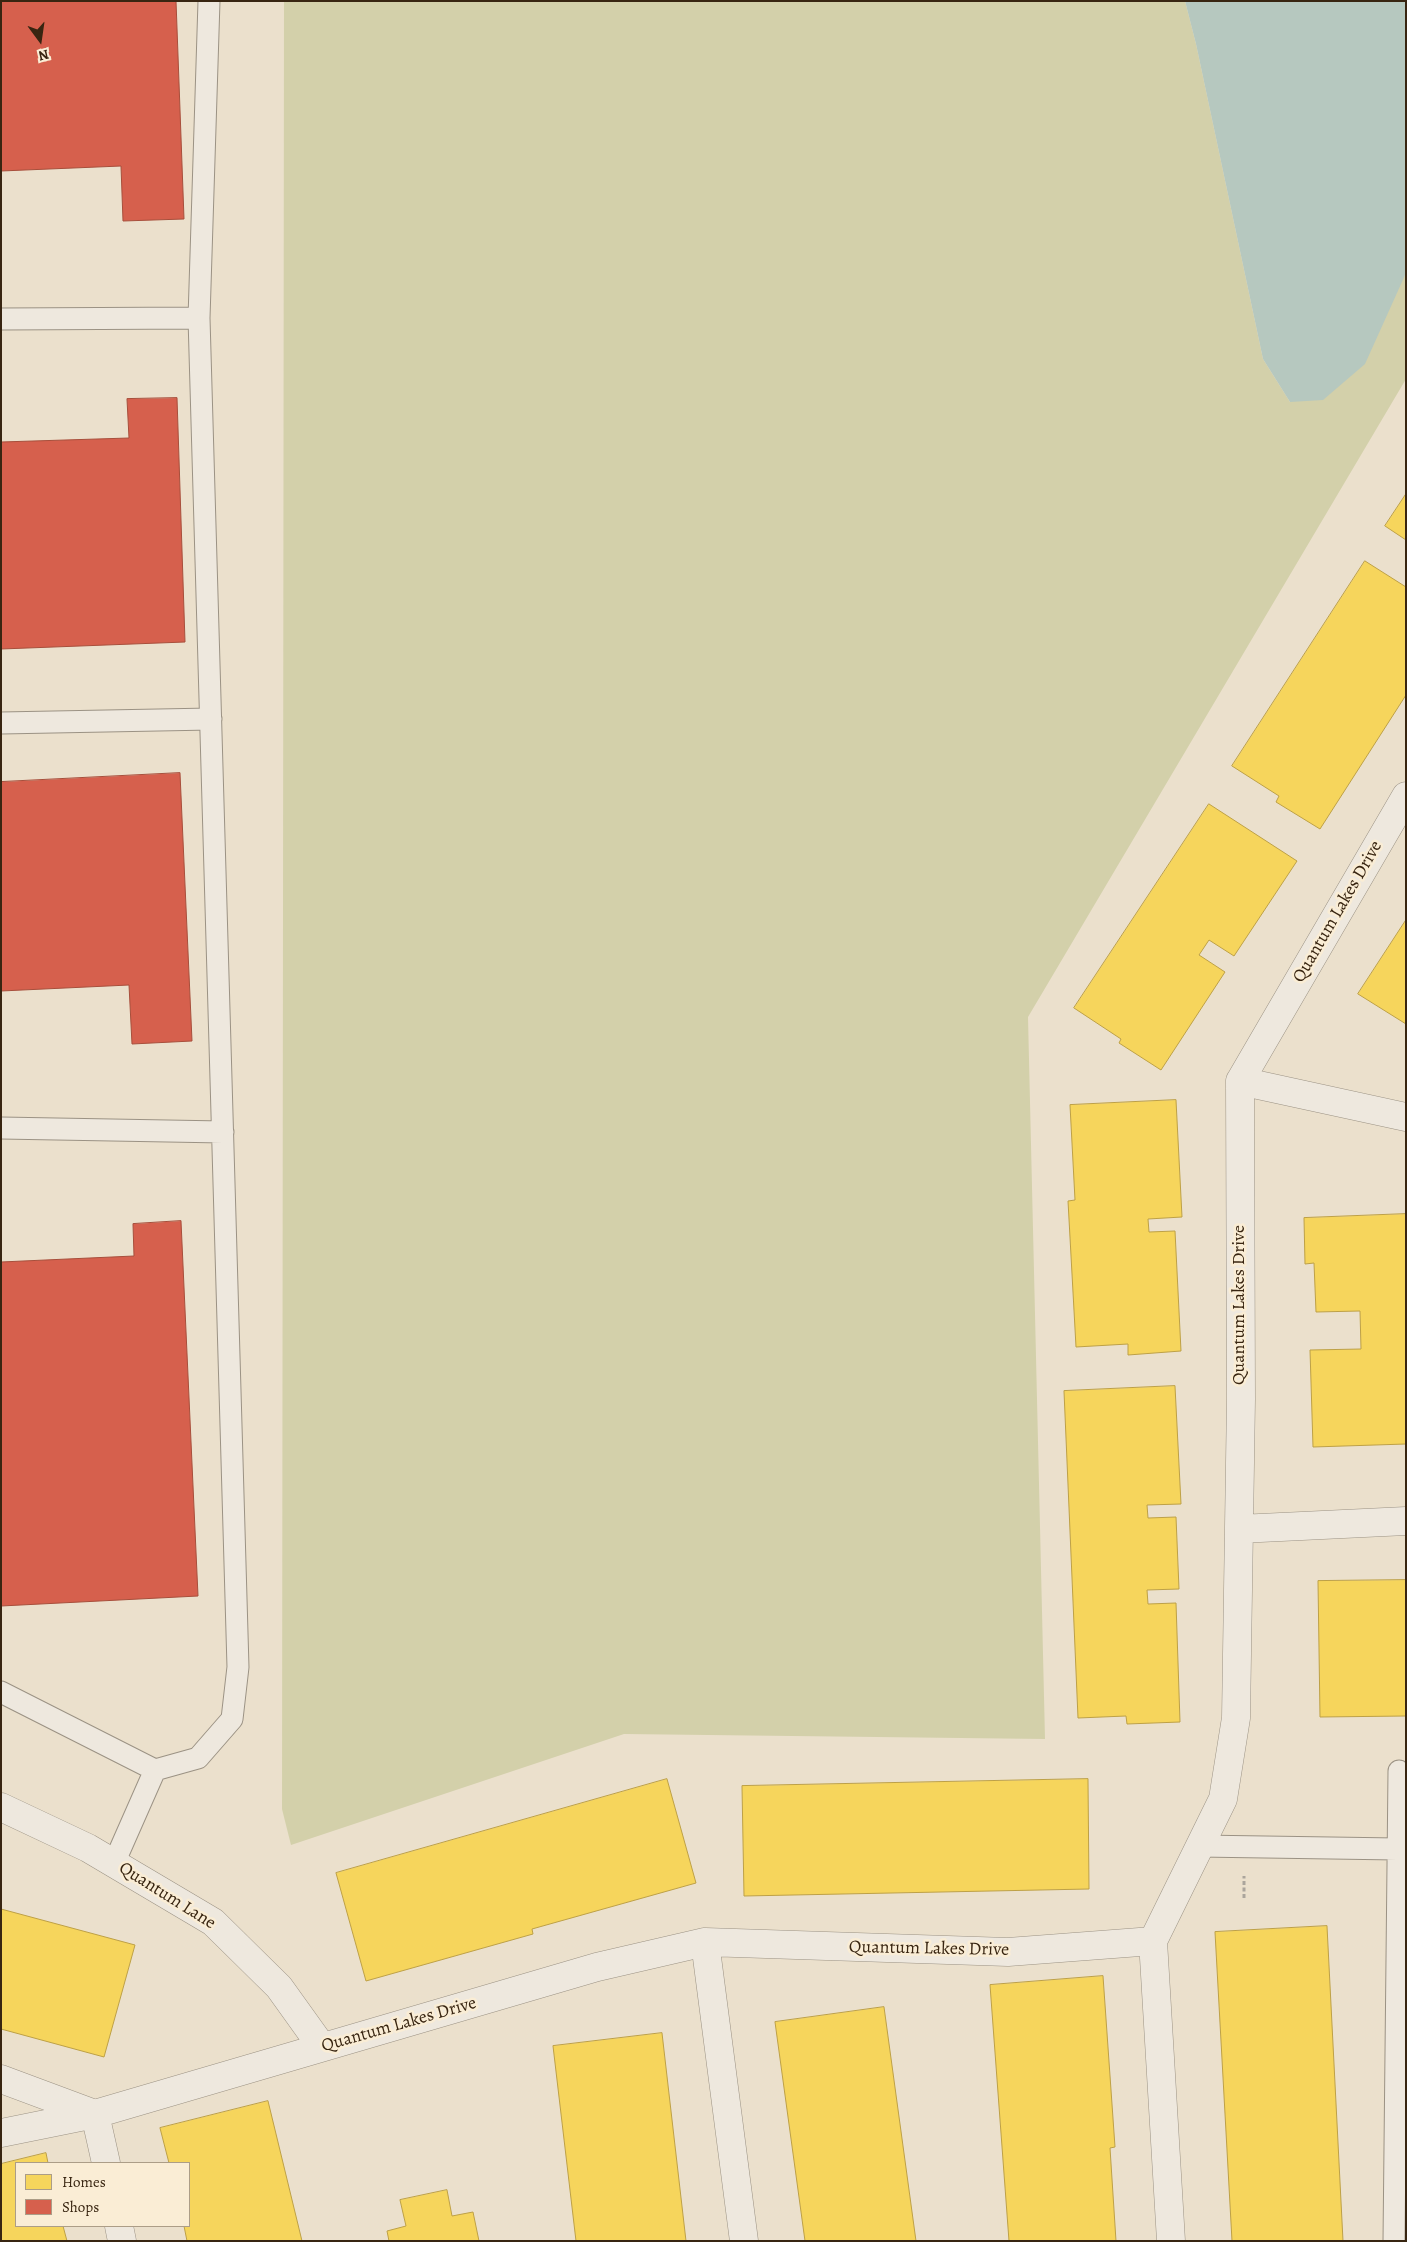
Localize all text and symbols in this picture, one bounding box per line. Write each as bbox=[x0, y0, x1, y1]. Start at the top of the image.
north arrow bbox=[15, 15, 65, 65]
text: N bbox=[37, 45, 51, 65]
street label: Quantum Lakes Drive bbox=[1289, 837, 1387, 987]
street label: Quantum Lakes Drive bbox=[1229, 1225, 1251, 1385]
street label: Quantum Lane bbox=[115, 1858, 219, 1934]
street label: Quantum Lakes Drive bbox=[849, 1937, 1009, 1961]
street label: Quantum Lakes Drive bbox=[319, 1993, 479, 2057]
legend bbox=[15, 2162, 190, 2227]
text: Homes bbox=[62, 2172, 106, 2192]
text: Shops bbox=[62, 2197, 99, 2217]

